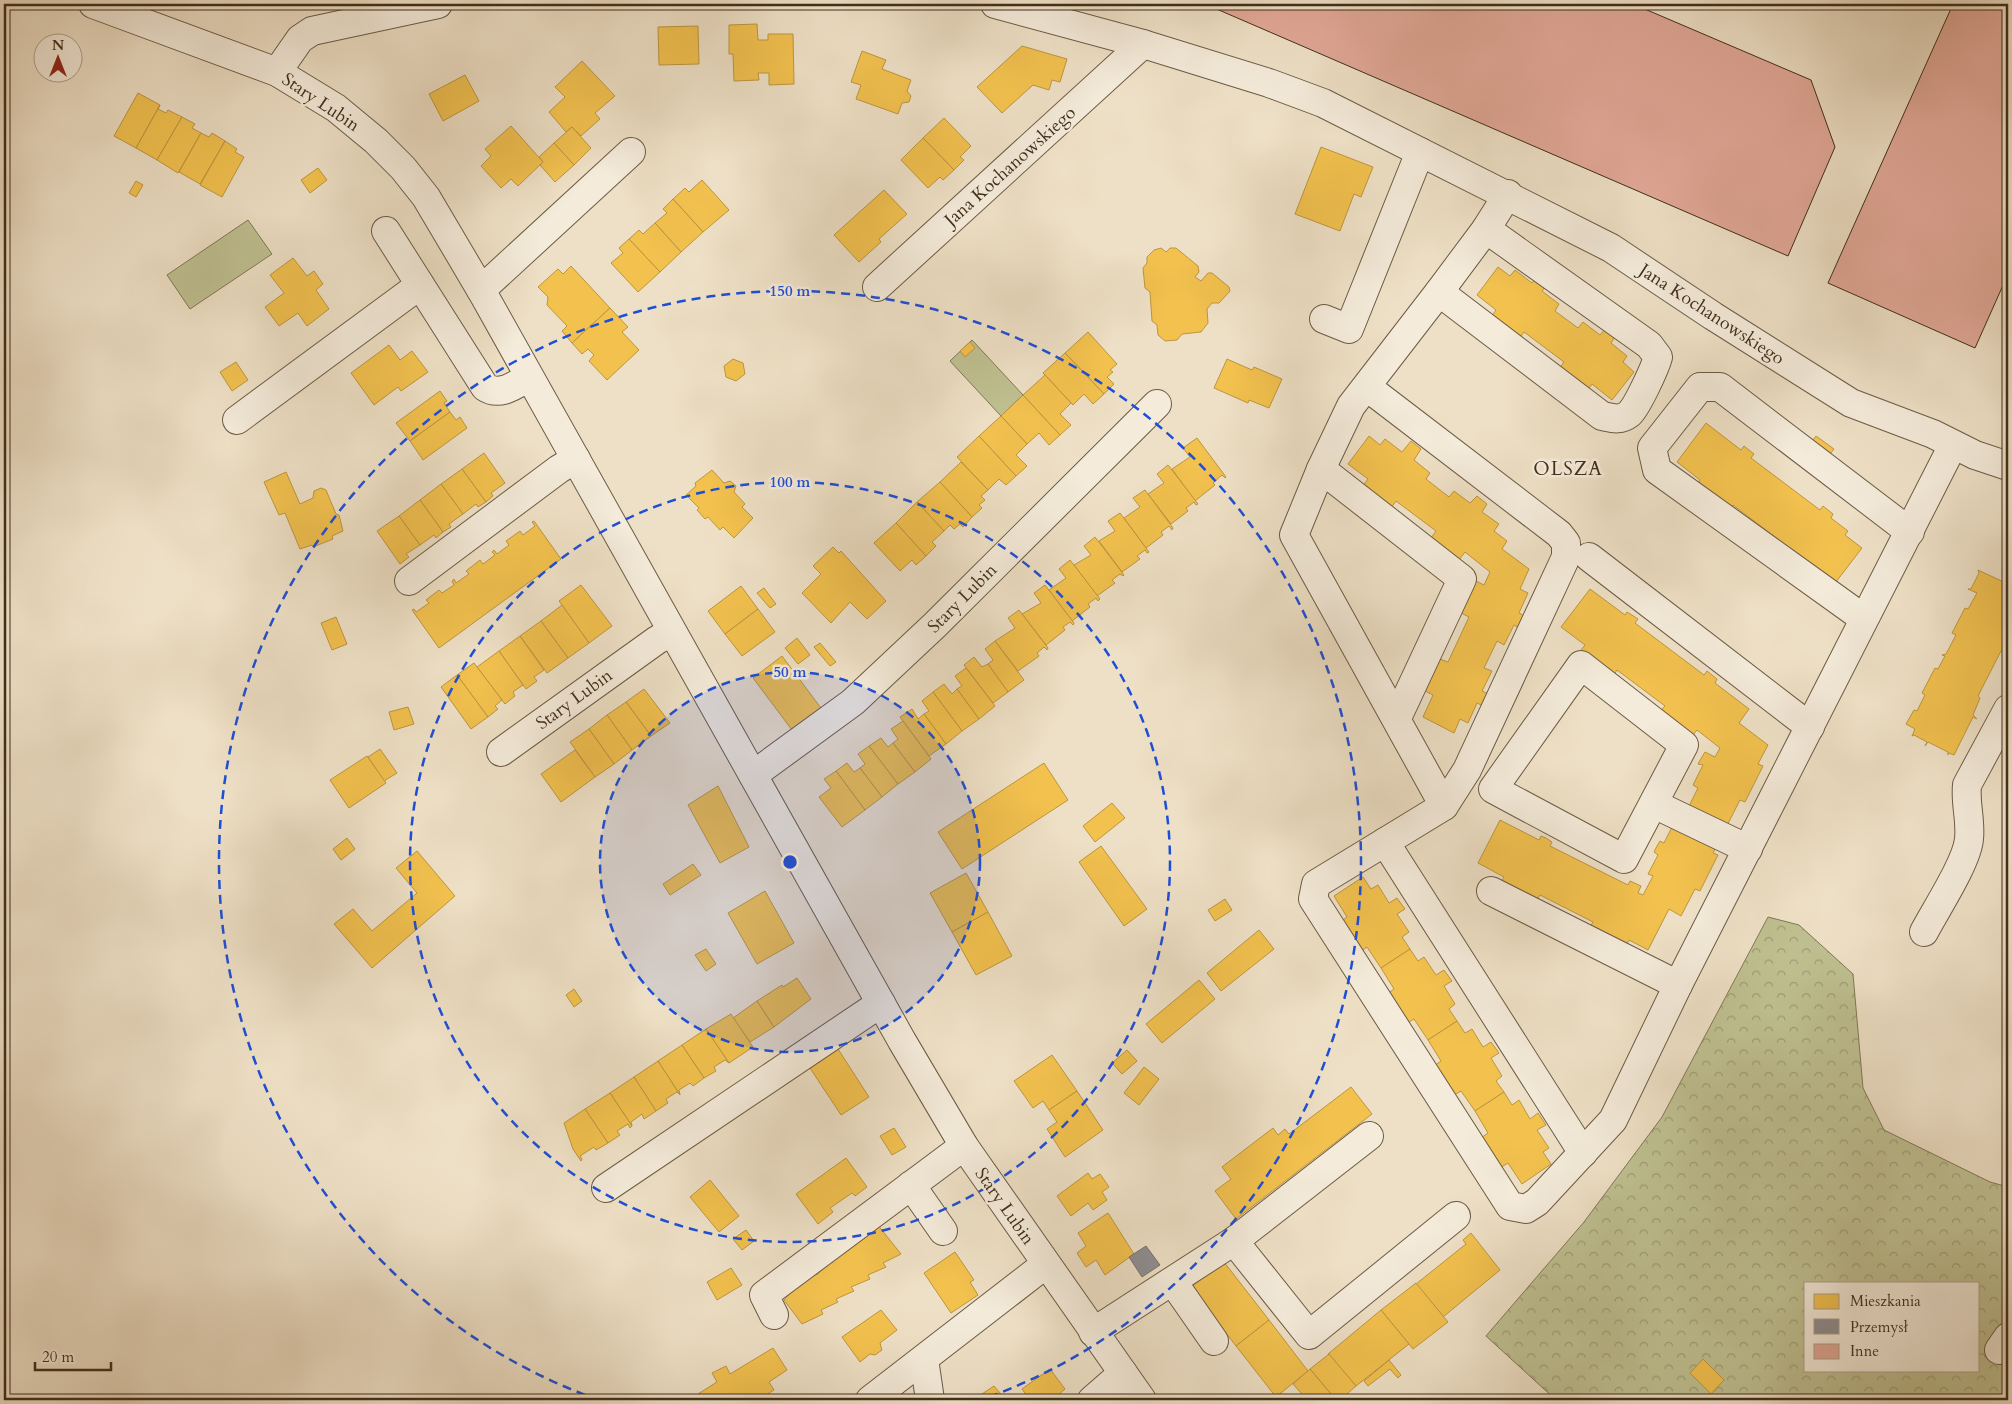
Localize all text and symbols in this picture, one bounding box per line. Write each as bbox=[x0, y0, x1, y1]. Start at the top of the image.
north arrow bbox=[32, 32, 82, 82]
text: N bbox=[52, 36, 64, 55]
street label: Stary Lubin bbox=[277, 67, 365, 138]
street label: Jana Kochanowskiego bbox=[937, 100, 1082, 234]
street label: Jana Kochanowskiego bbox=[1632, 256, 1790, 371]
text: 150 m bbox=[770, 281, 811, 301]
district label: OLSZA bbox=[1533, 456, 1603, 482]
text: 100 m bbox=[770, 472, 811, 492]
street label: Stary Lubin bbox=[922, 557, 1003, 639]
text: 50 m bbox=[773, 662, 807, 682]
street label: Stary Lubin bbox=[531, 663, 618, 736]
centre of rings bbox=[781, 853, 799, 871]
street label: Stary Lubin bbox=[969, 1163, 1041, 1251]
legend bbox=[1804, 1282, 1980, 1372]
text: Mieszkania bbox=[1850, 1291, 1921, 1311]
text: Przemysł bbox=[1850, 1317, 1908, 1337]
scale bar bbox=[35, 1339, 111, 1371]
text: Inne bbox=[1850, 1341, 1879, 1361]
text: 20 m bbox=[42, 1347, 74, 1367]

